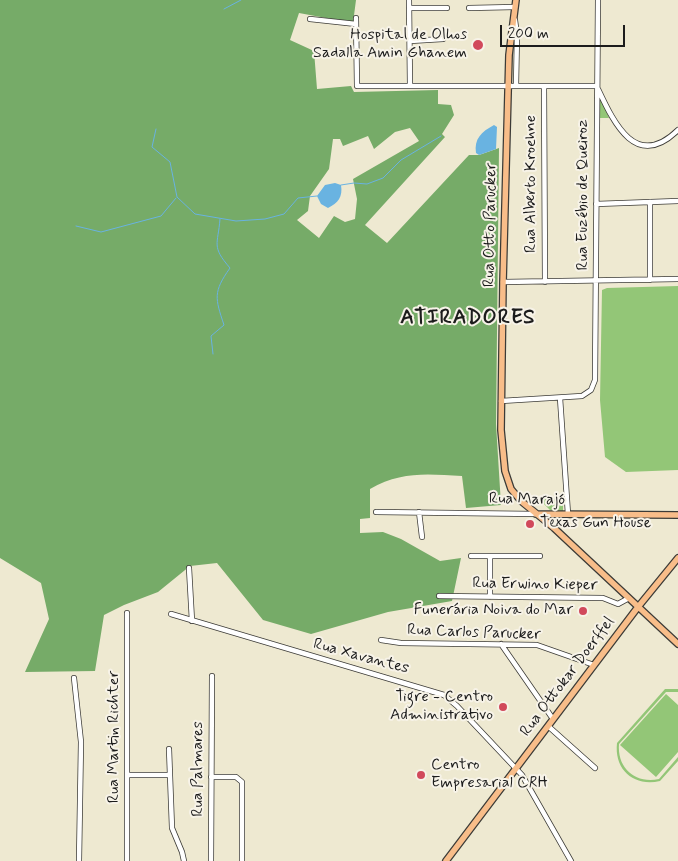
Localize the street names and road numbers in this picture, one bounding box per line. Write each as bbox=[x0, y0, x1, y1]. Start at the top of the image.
street label: Rua Alberto Kroehne bbox=[522, 115, 542, 253]
street label: Rua Euzébio de Queiroz bbox=[574, 119, 594, 271]
street label: Rua Otto Parucker bbox=[480, 163, 502, 287]
street label: Rua Marajó bbox=[489, 490, 565, 510]
street label: Rua Erwino Kieper bbox=[472, 574, 598, 596]
street label: Rua Ottokar Doerffel bbox=[517, 613, 619, 741]
street label: Rua Carlos Parucker bbox=[407, 621, 541, 645]
street label: Rua Xavantes bbox=[311, 635, 411, 679]
street label: Rua Martin Richter bbox=[105, 671, 125, 803]
street label: Rua Palmares bbox=[189, 721, 209, 817]

